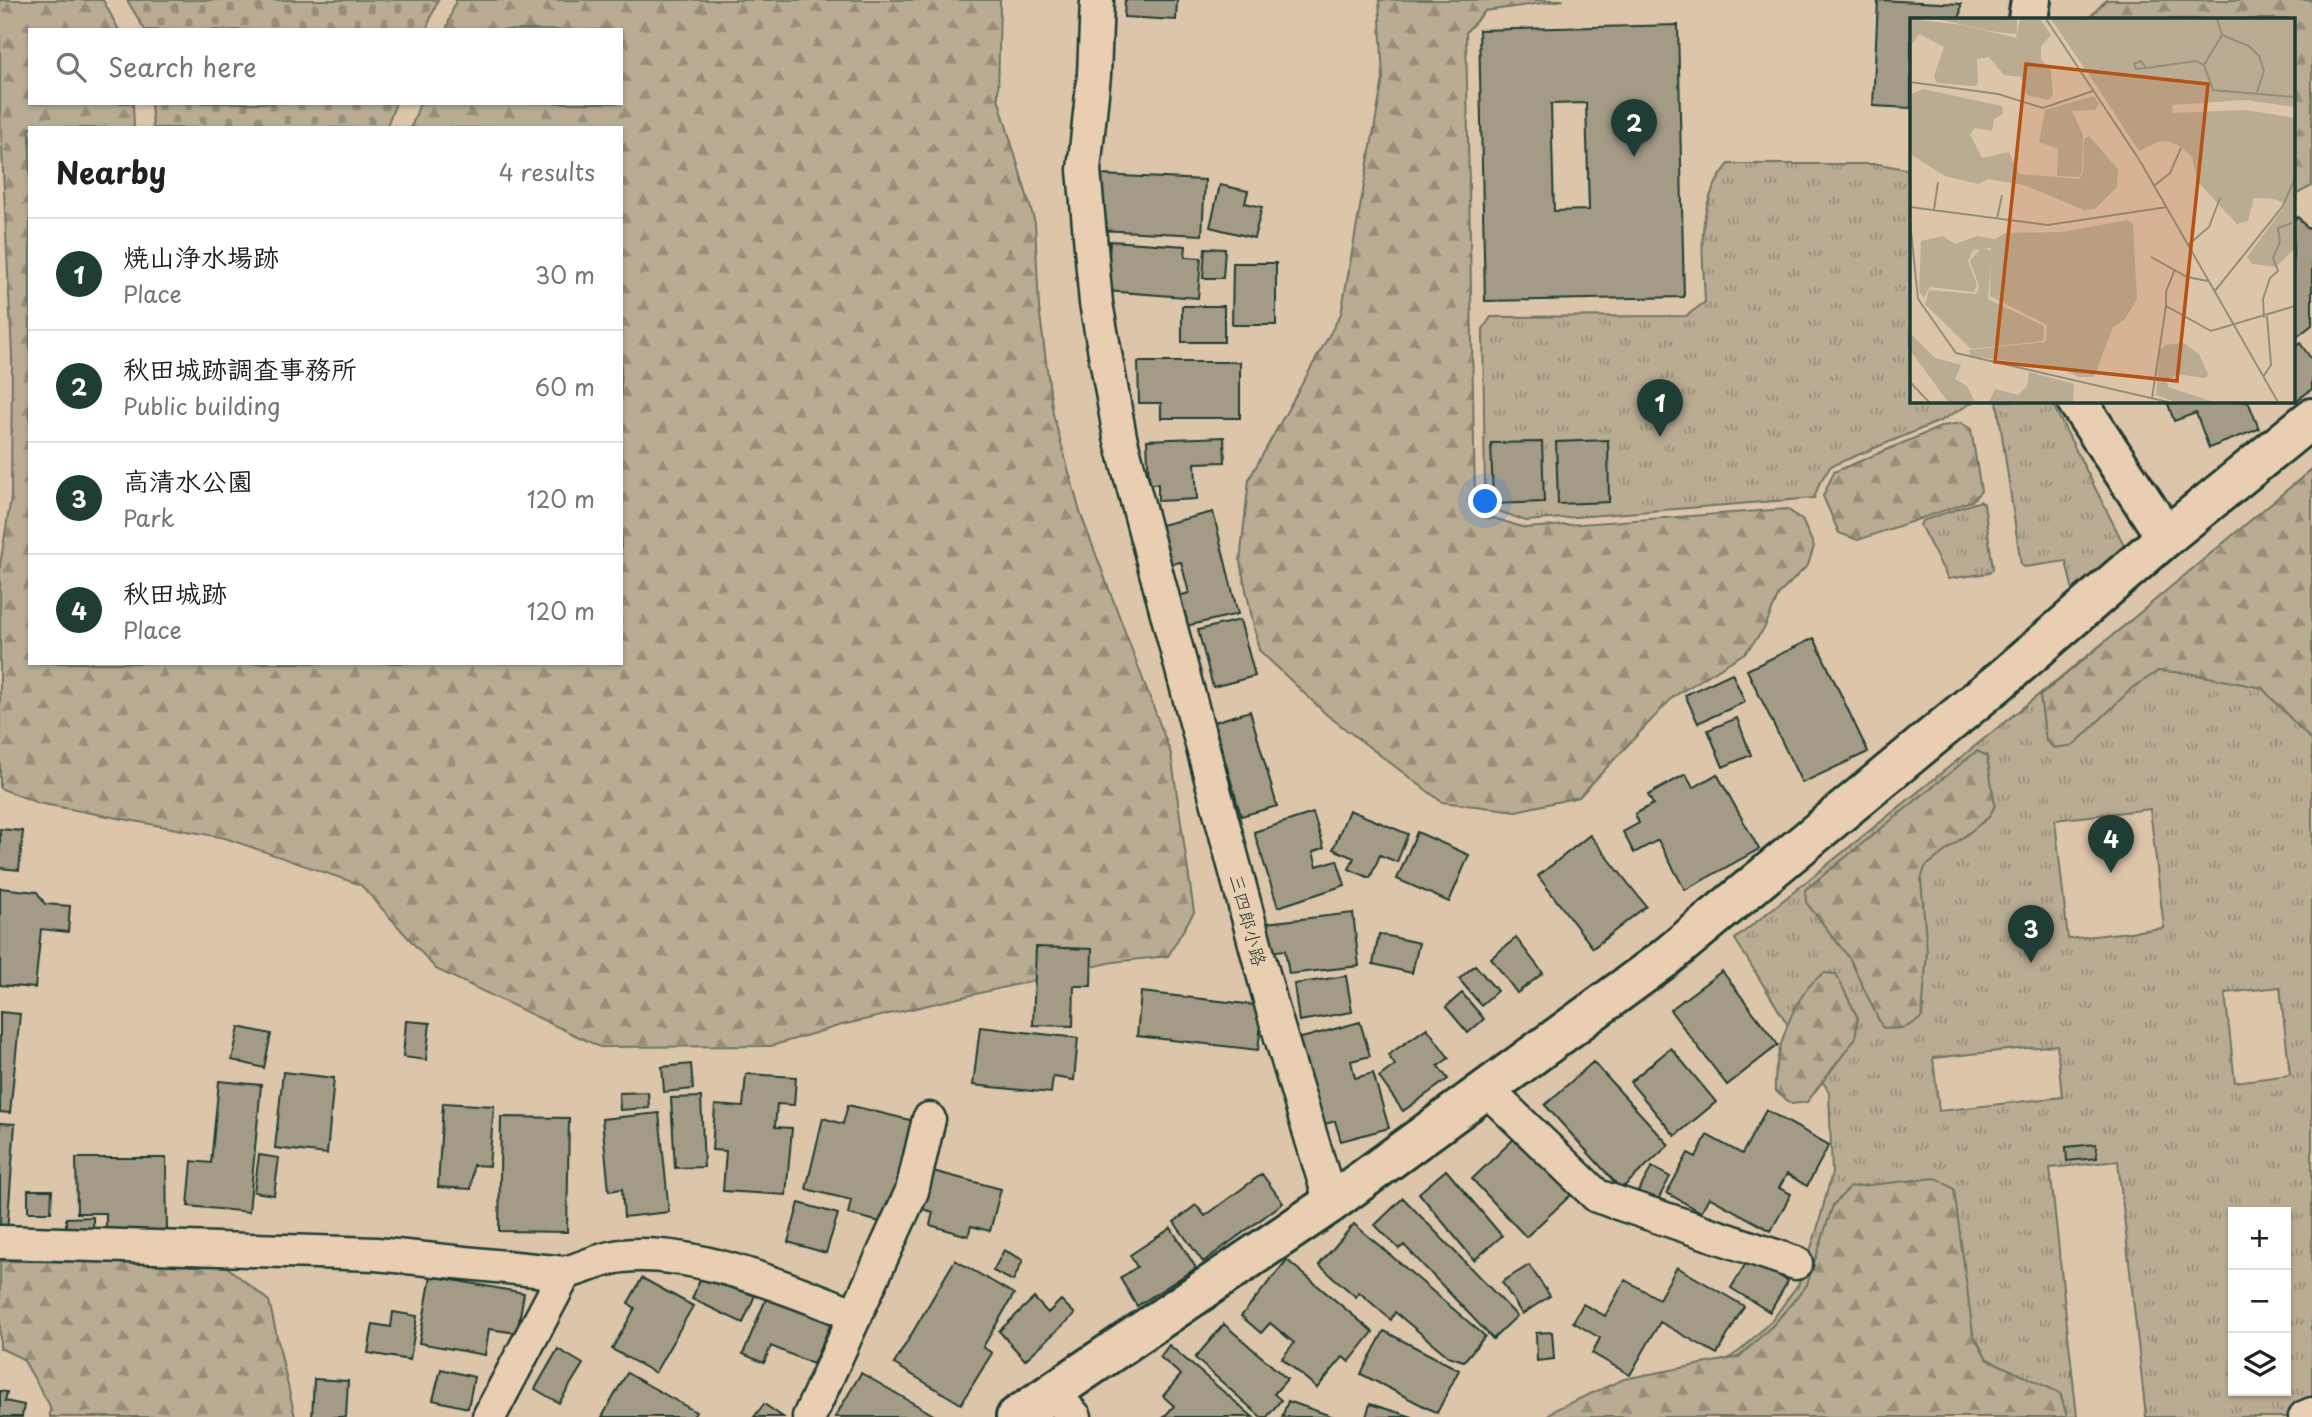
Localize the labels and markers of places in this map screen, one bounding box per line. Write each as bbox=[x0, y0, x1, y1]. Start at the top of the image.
pin: 2 bbox=[1611, 99, 1657, 157]
pin: 1 bbox=[1637, 379, 1683, 437]
pin: 4 bbox=[2088, 815, 2134, 873]
pin: 3 bbox=[2008, 905, 2054, 963]

